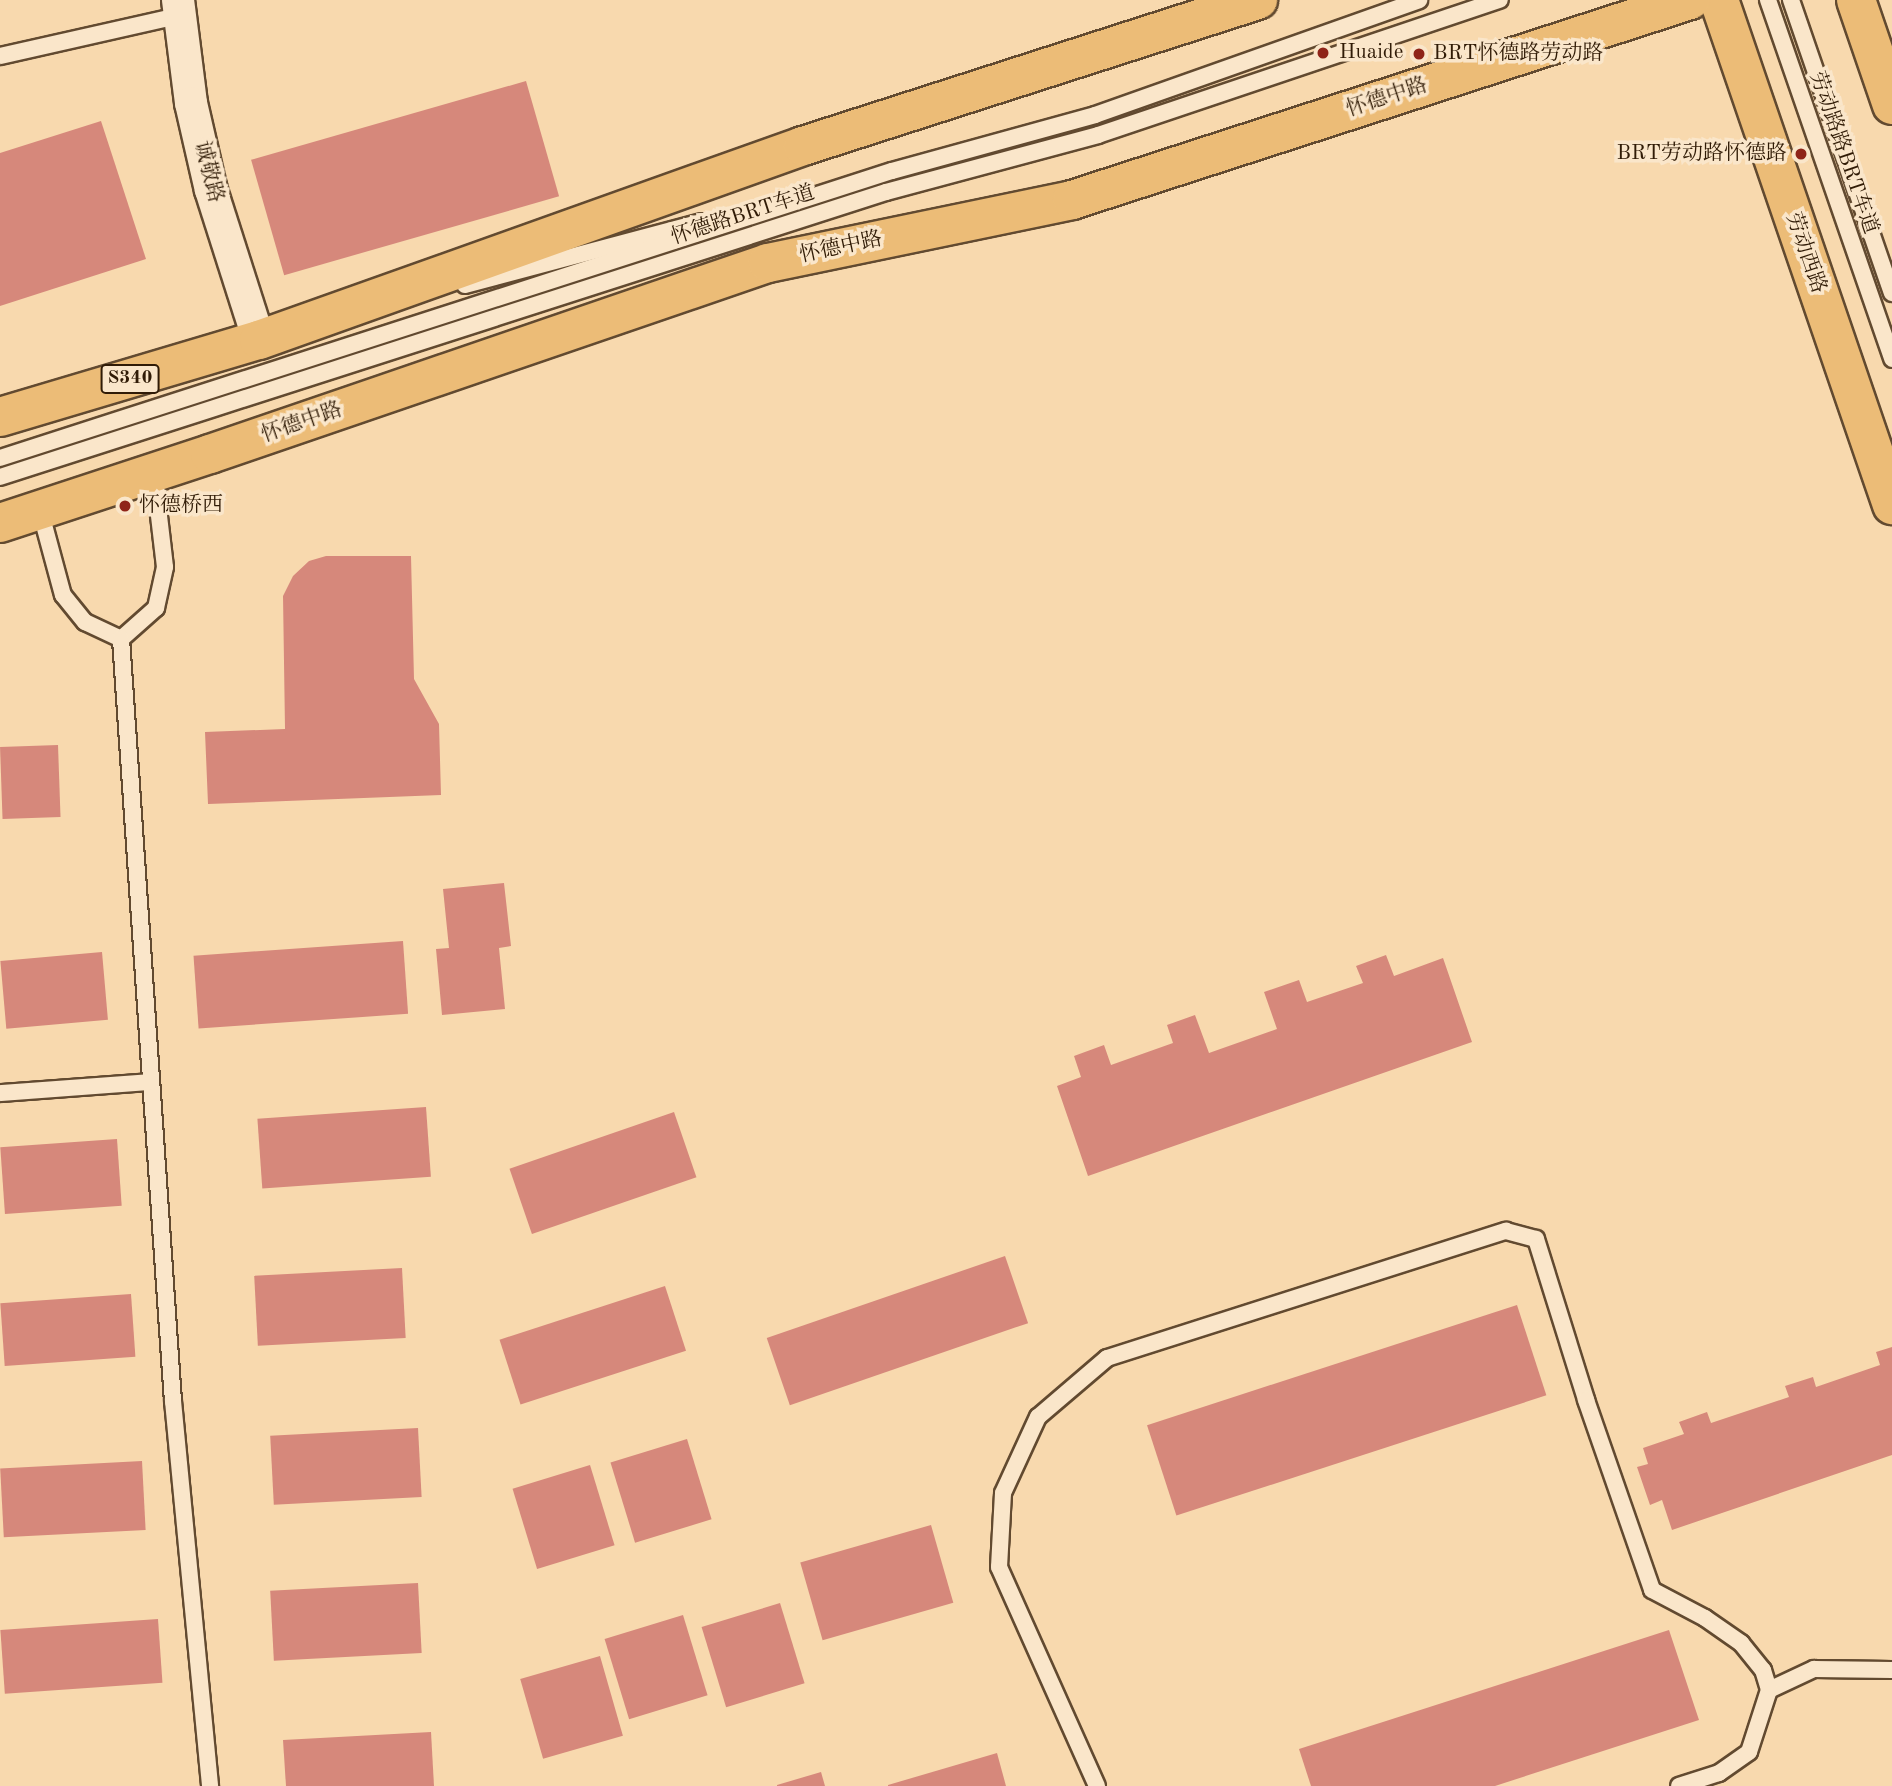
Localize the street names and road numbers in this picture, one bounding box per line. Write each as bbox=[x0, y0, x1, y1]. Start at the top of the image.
street label: 劳动路路BRT车道 bbox=[1803, 68, 1883, 238]
street label: 怀德中路 bbox=[1343, 73, 1431, 123]
street label: 诚敬路 bbox=[188, 138, 228, 206]
street label: 怀德路BRT车道 bbox=[668, 181, 818, 251]
street label: 劳动西路 bbox=[1779, 209, 1831, 297]
street label: 怀德中路 bbox=[797, 227, 885, 269]
road number: S340 bbox=[100, 364, 160, 394]
street label: 怀德中路 bbox=[258, 397, 346, 449]

